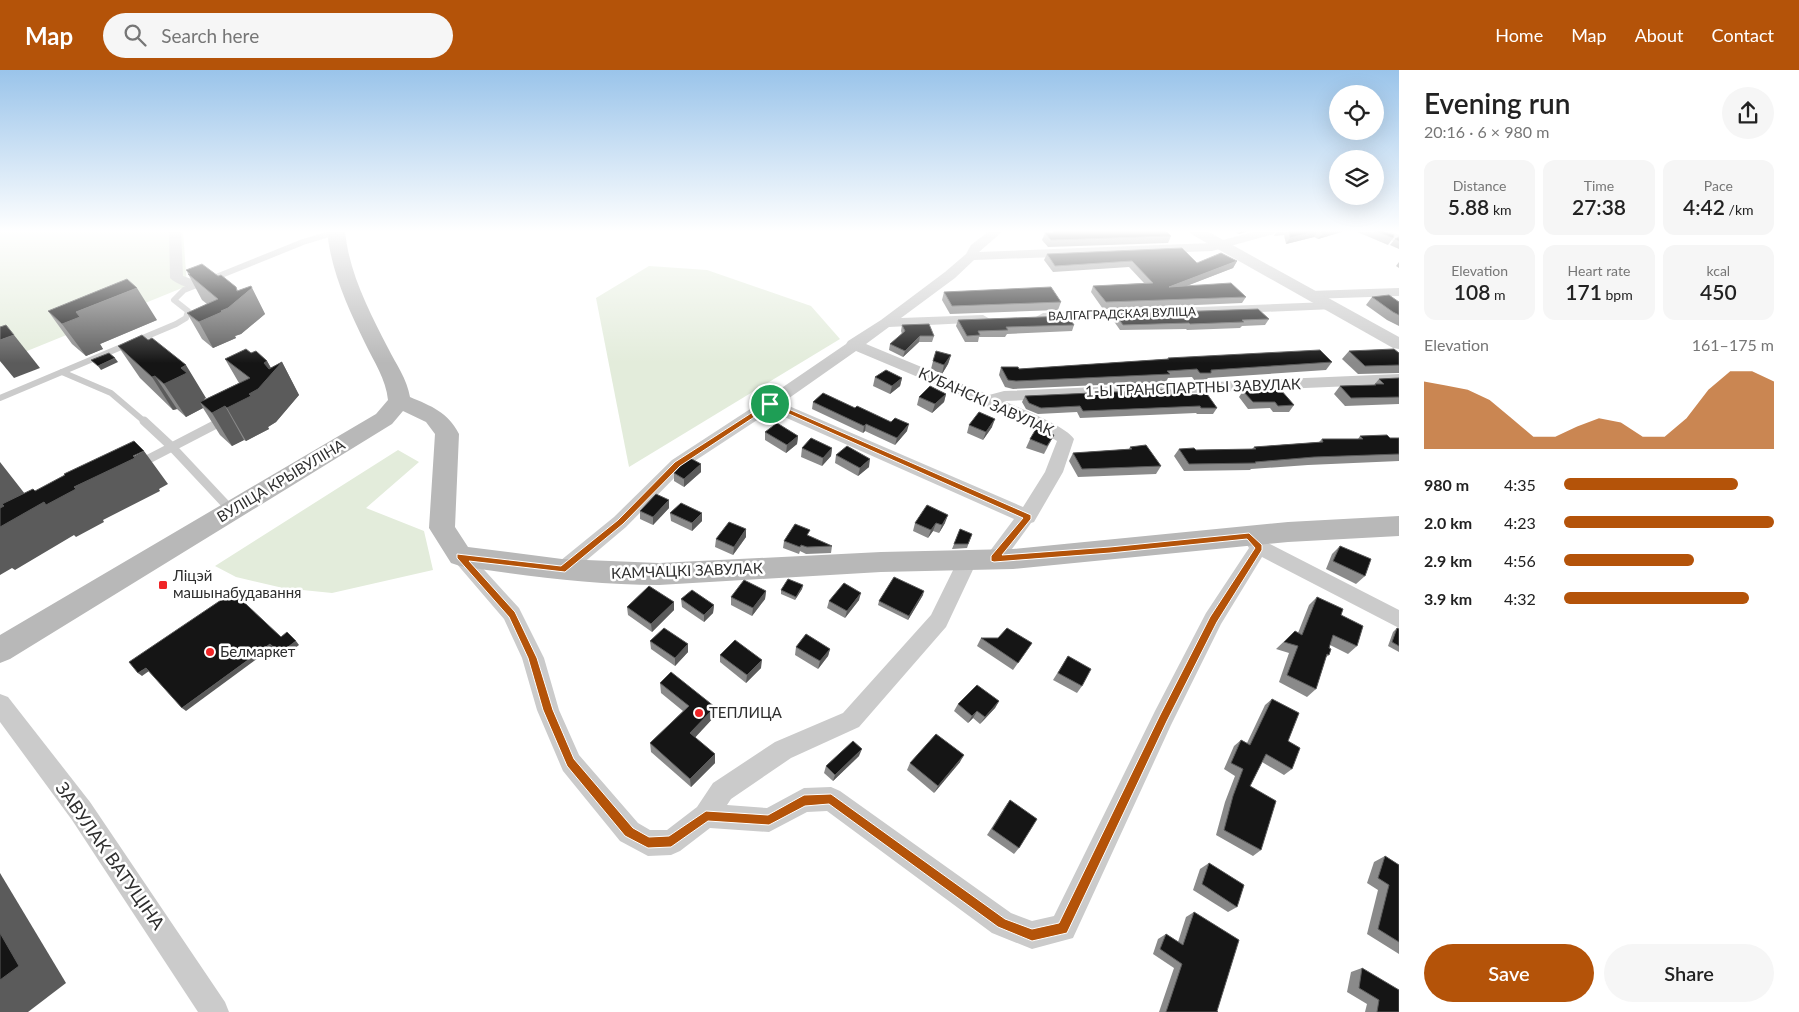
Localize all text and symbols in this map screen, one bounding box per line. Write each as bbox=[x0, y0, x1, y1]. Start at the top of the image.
search box bbox=[103, 13, 453, 58]
text: Map bbox=[25, 21, 73, 50]
icon: search bbox=[121, 21, 149, 49]
text: Search here bbox=[161, 24, 259, 47]
text: Home bbox=[1495, 24, 1543, 46]
text: Map bbox=[1571, 24, 1607, 46]
text: About bbox=[1635, 24, 1684, 46]
text: Contact bbox=[1712, 24, 1774, 46]
map controls bbox=[1329, 85, 1384, 205]
button: locate bbox=[1329, 85, 1384, 140]
text: Evening run bbox=[1424, 86, 1570, 120]
button: share bbox=[1722, 87, 1774, 139]
text: 20:16 · 6 × 980 m bbox=[1424, 122, 1549, 141]
button: layers bbox=[1329, 150, 1384, 205]
text: Distance bbox=[1453, 177, 1507, 194]
text: Time bbox=[1584, 177, 1614, 194]
text: Pace bbox=[1704, 177, 1733, 194]
text: 5.88 bbox=[1448, 194, 1489, 219]
text: 27:38 bbox=[1572, 194, 1626, 219]
text: 4:42 bbox=[1683, 194, 1725, 219]
text: km bbox=[1489, 201, 1512, 218]
text: /km bbox=[1725, 201, 1754, 218]
text: Elevation bbox=[1451, 262, 1508, 279]
text: Heart rate bbox=[1568, 262, 1630, 279]
text: kcal bbox=[1706, 262, 1730, 279]
text: 108 bbox=[1454, 279, 1490, 304]
text: 171 bbox=[1565, 279, 1602, 304]
text: 450 bbox=[1700, 279, 1737, 304]
text: m bbox=[1490, 286, 1505, 303]
text: bpm bbox=[1602, 286, 1633, 303]
street label: ВАЛГАГРАДСКАЯ ВУЛІЦА bbox=[1048, 303, 1197, 324]
text: Elevation bbox=[1424, 335, 1489, 354]
text: 161–175 m bbox=[1692, 335, 1774, 354]
street label: КУБАНСКІ ЗАВУЛАК bbox=[916, 363, 1057, 439]
street label: 1-Ы ТРАНСПАРТНЫ ЗАВУЛАК bbox=[1085, 374, 1301, 400]
pin bbox=[749, 383, 791, 425]
icon: arrive bbox=[756, 390, 784, 418]
street label: ВУЛІЦА КРЫВУЛІНА bbox=[213, 434, 348, 525]
text: 980 m bbox=[1424, 475, 1469, 494]
text: 4:35 bbox=[1504, 475, 1536, 494]
text: 2.0 km bbox=[1424, 513, 1472, 532]
text: 4:23 bbox=[1504, 513, 1536, 532]
text: 2.9 km bbox=[1424, 551, 1472, 570]
text: 4:56 bbox=[1504, 551, 1536, 570]
street label: КАМЧАЦКІ ЗАВУЛАК bbox=[611, 558, 763, 582]
place label: Ліцэй машынабудавання bbox=[172, 566, 302, 601]
marker: Ліцэй машынабудавання bbox=[157, 579, 169, 591]
text: 3.9 km bbox=[1424, 589, 1472, 608]
text: 4:32 bbox=[1504, 589, 1536, 608]
place label: Белмаркет bbox=[220, 642, 296, 660]
marker: Белмаркет bbox=[204, 646, 216, 658]
place label: ТЕПЛИЦА bbox=[709, 703, 783, 721]
marker: ТЕПЛИЦА bbox=[693, 707, 705, 719]
street label: ЗАВУЛАК ВАТУЦІНА bbox=[52, 777, 171, 934]
button: Save bbox=[1424, 944, 1594, 1002]
button: Share bbox=[1604, 944, 1774, 1002]

